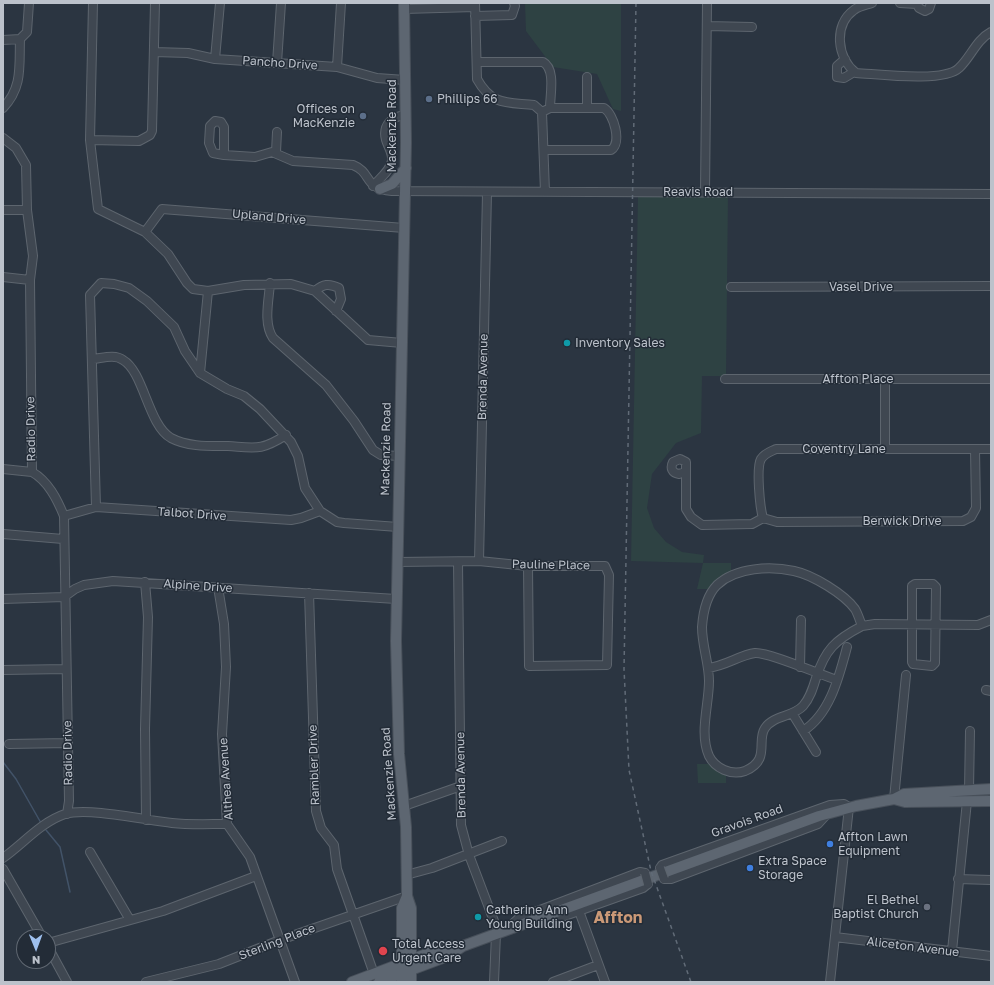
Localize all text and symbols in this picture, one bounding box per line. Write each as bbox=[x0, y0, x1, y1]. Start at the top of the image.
street label: Pancho Drive bbox=[242, 53, 318, 73]
street label: Mackenzie Road bbox=[385, 79, 399, 173]
place label: Phillips 66 bbox=[437, 92, 498, 106]
marker: Phillips 66 bbox=[424, 94, 434, 104]
place label: Offices on MacKenzie bbox=[293, 102, 355, 130]
marker: Offices on MacKenzie bbox=[358, 111, 368, 121]
street label: Reavis Road bbox=[663, 185, 733, 199]
street label: Upland Drive bbox=[231, 207, 307, 227]
street label: Vasel Drive bbox=[829, 280, 893, 294]
street label: Brenda Avenue bbox=[475, 334, 491, 420]
place label: Inventory Sales bbox=[575, 336, 665, 350]
marker: Inventory Sales bbox=[562, 338, 572, 348]
street label: Affton Place bbox=[822, 372, 894, 386]
street label: Radio Drive bbox=[23, 396, 39, 462]
street label: Mackenzie Road bbox=[378, 402, 394, 496]
street label: Coventry Lane bbox=[802, 442, 886, 456]
street label: Talbot Drive bbox=[157, 504, 227, 524]
street label: Berwick Drive bbox=[863, 514, 941, 528]
street label: Pauline Place bbox=[512, 557, 590, 573]
street label: Alpine Drive bbox=[163, 576, 233, 596]
street label: Radio Drive bbox=[60, 720, 76, 786]
street label: Rambler Drive bbox=[305, 724, 323, 806]
street label: Mackenzie Road bbox=[379, 727, 399, 821]
street label: Brenda Avenue bbox=[453, 732, 469, 818]
street label: Althea Avenue bbox=[216, 737, 236, 821]
street label: Gravois Road bbox=[709, 801, 785, 841]
place label: Affton Lawn Equipment bbox=[838, 830, 908, 858]
marker: Affton Lawn Equipment bbox=[825, 839, 835, 849]
place label: Extra Space Storage bbox=[758, 854, 827, 882]
marker: Extra Space Storage bbox=[745, 863, 755, 873]
place label: El Bethel Baptist Church bbox=[833, 893, 919, 921]
marker: El Bethel Baptist Church bbox=[922, 902, 932, 912]
place label: Catherine Ann Young Building bbox=[486, 903, 573, 931]
district label: Affton bbox=[593, 908, 643, 928]
marker: Catherine Ann Young Building bbox=[473, 912, 483, 922]
street label: Sterling Place bbox=[237, 921, 317, 963]
north arrow bbox=[16, 929, 56, 969]
street label: Aliceton Avenue bbox=[866, 934, 960, 960]
place label: Total Access Urgent Care bbox=[392, 937, 465, 965]
marker: Total Access Urgent Care bbox=[377, 945, 389, 957]
text: N bbox=[32, 954, 41, 967]

